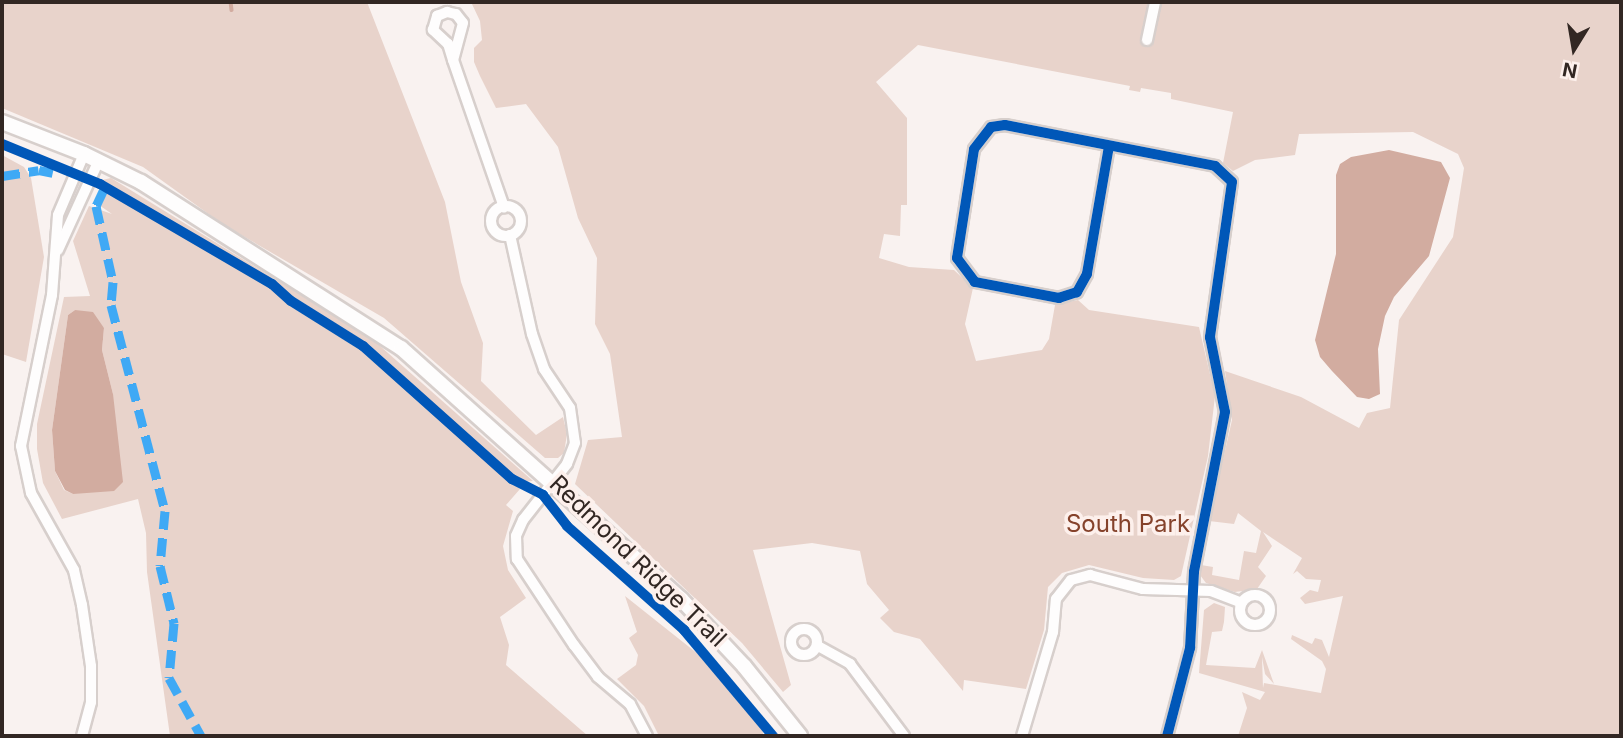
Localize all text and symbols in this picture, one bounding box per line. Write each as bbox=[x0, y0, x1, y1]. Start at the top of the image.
north arrow bbox=[1539, 14, 1609, 84]
text: N bbox=[1561, 57, 1579, 83]
street label: Redmond Ridge Trail bbox=[544, 469, 732, 653]
park label: South Park bbox=[1066, 510, 1190, 538]

